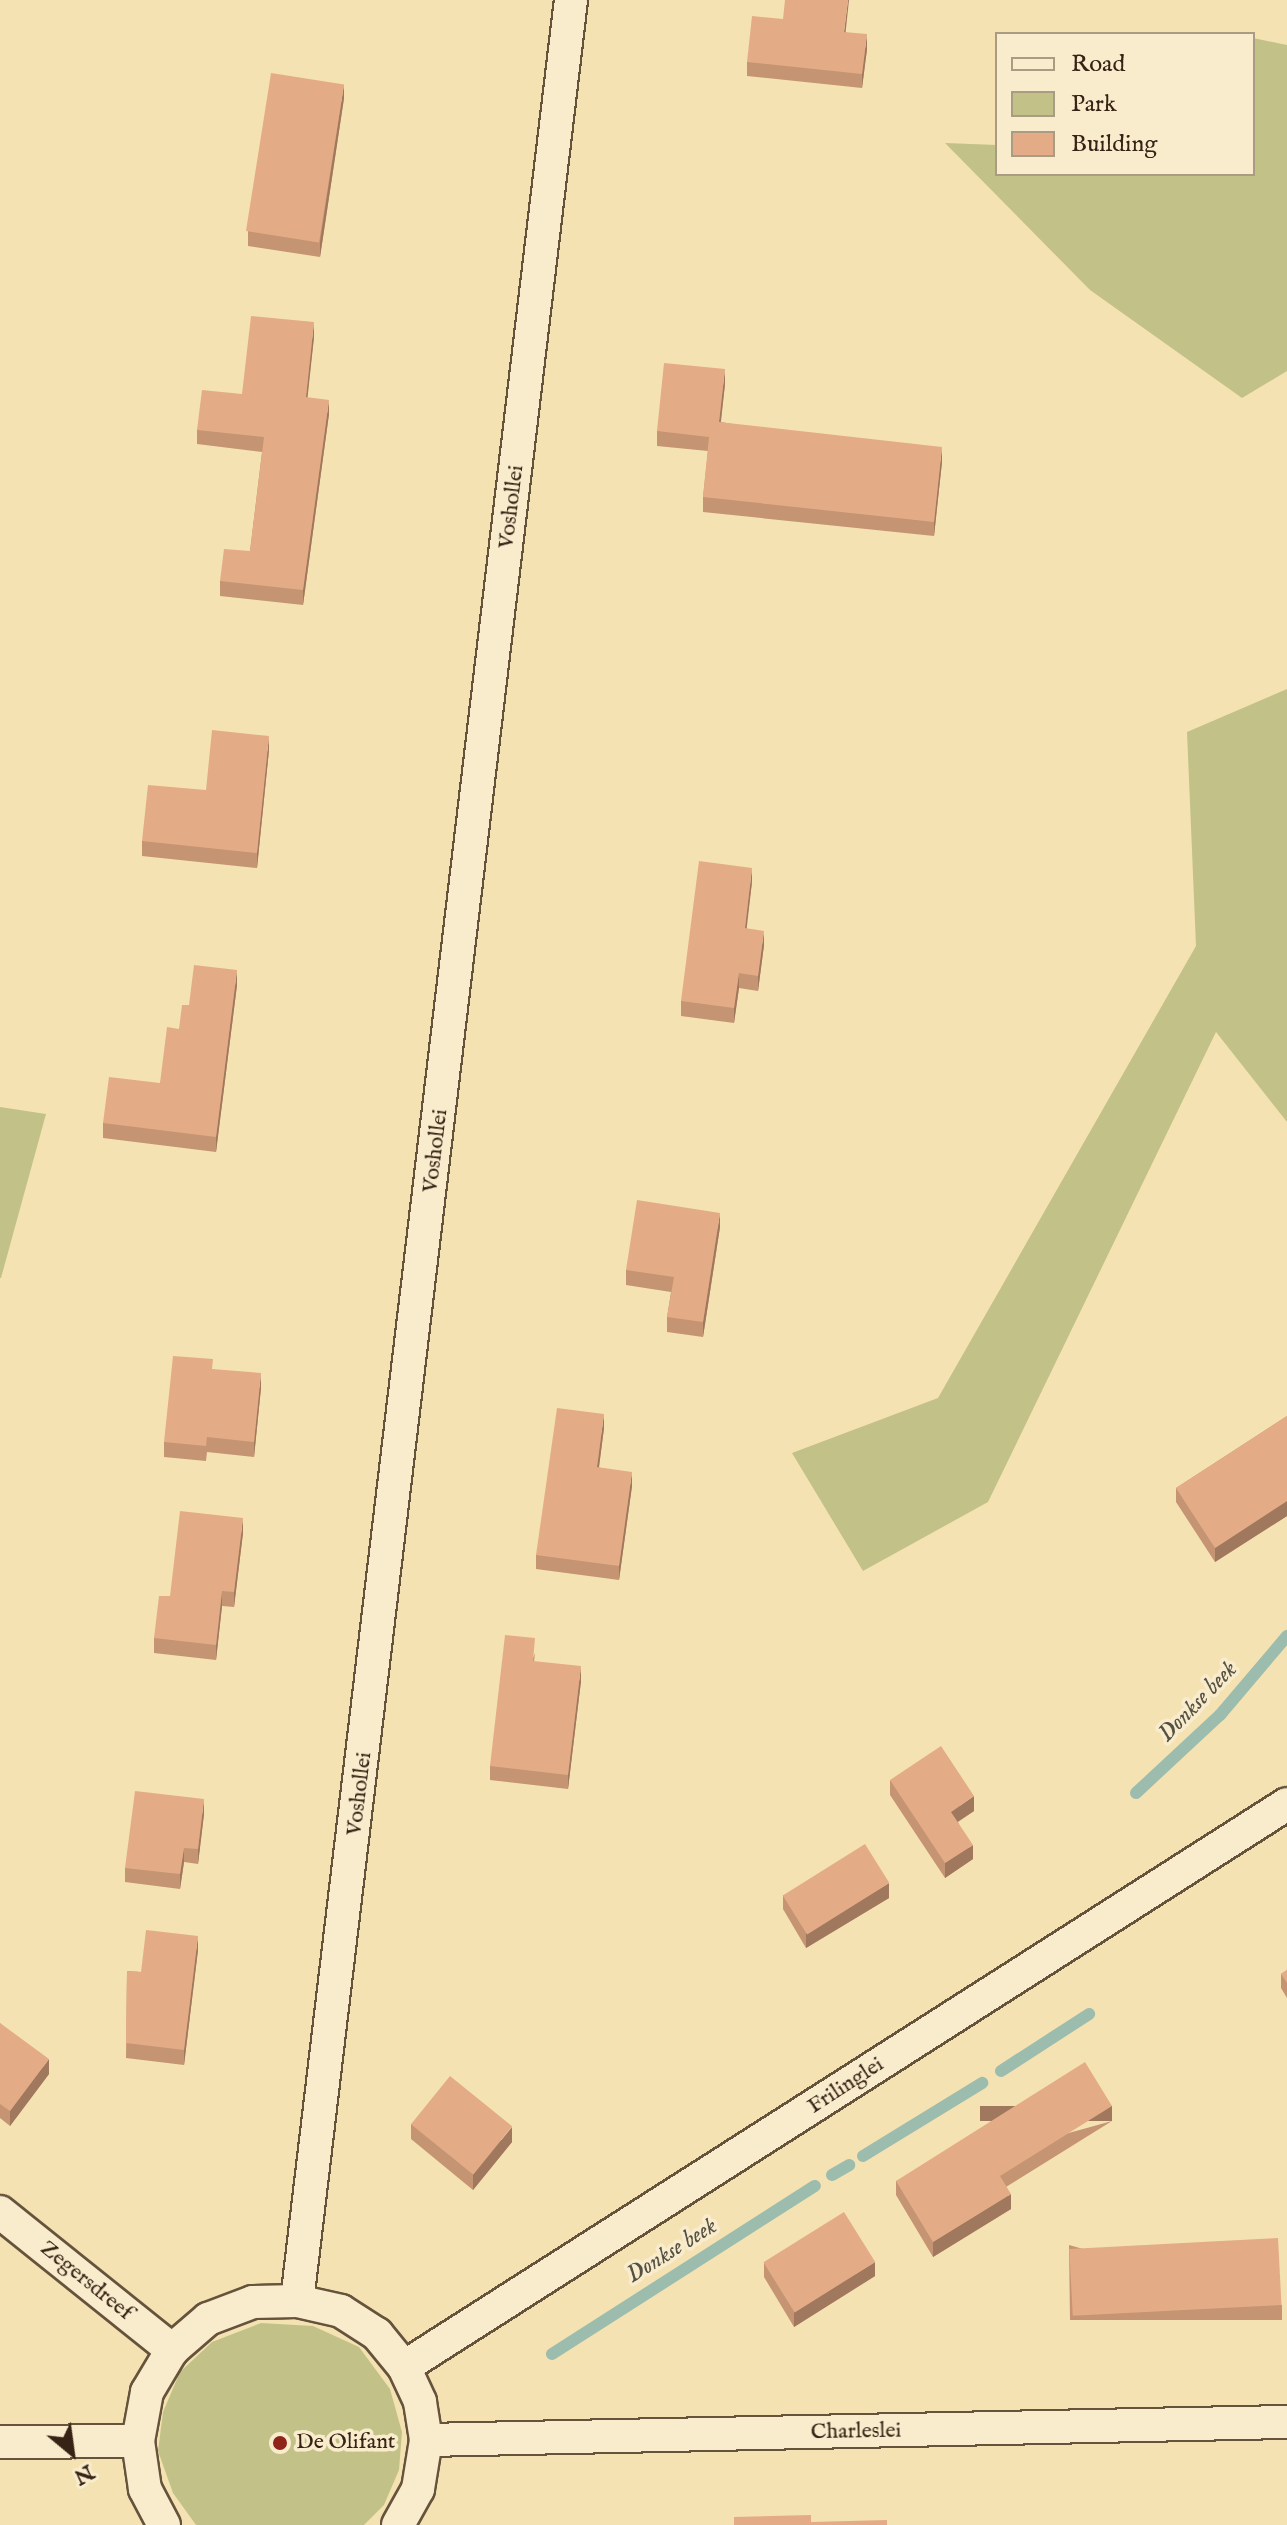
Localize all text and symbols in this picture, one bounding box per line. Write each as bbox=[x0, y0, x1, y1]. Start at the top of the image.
legend bbox=[995, 32, 1255, 176]
text: Road bbox=[1071, 49, 1125, 80]
text: Park bbox=[1071, 89, 1117, 120]
text: Building bbox=[1071, 129, 1157, 160]
street label: Voshollei bbox=[494, 464, 530, 550]
street label: Voshollei bbox=[418, 1108, 454, 1194]
water label: Donkse beek bbox=[1152, 1656, 1244, 1748]
street label: Voshollei bbox=[342, 1751, 378, 1837]
street label: Frilinglei bbox=[803, 2052, 889, 2120]
water label: Donkse beek bbox=[621, 2212, 723, 2290]
street label: Zegersdreef bbox=[34, 2236, 138, 2326]
north arrow bbox=[32, 2413, 112, 2493]
street label: Charleslei bbox=[810, 2418, 902, 2446]
place label: De Olifant bbox=[296, 2430, 395, 2456]
marker: De Olifant bbox=[271, 2434, 289, 2452]
text: N bbox=[69, 2457, 99, 2491]

